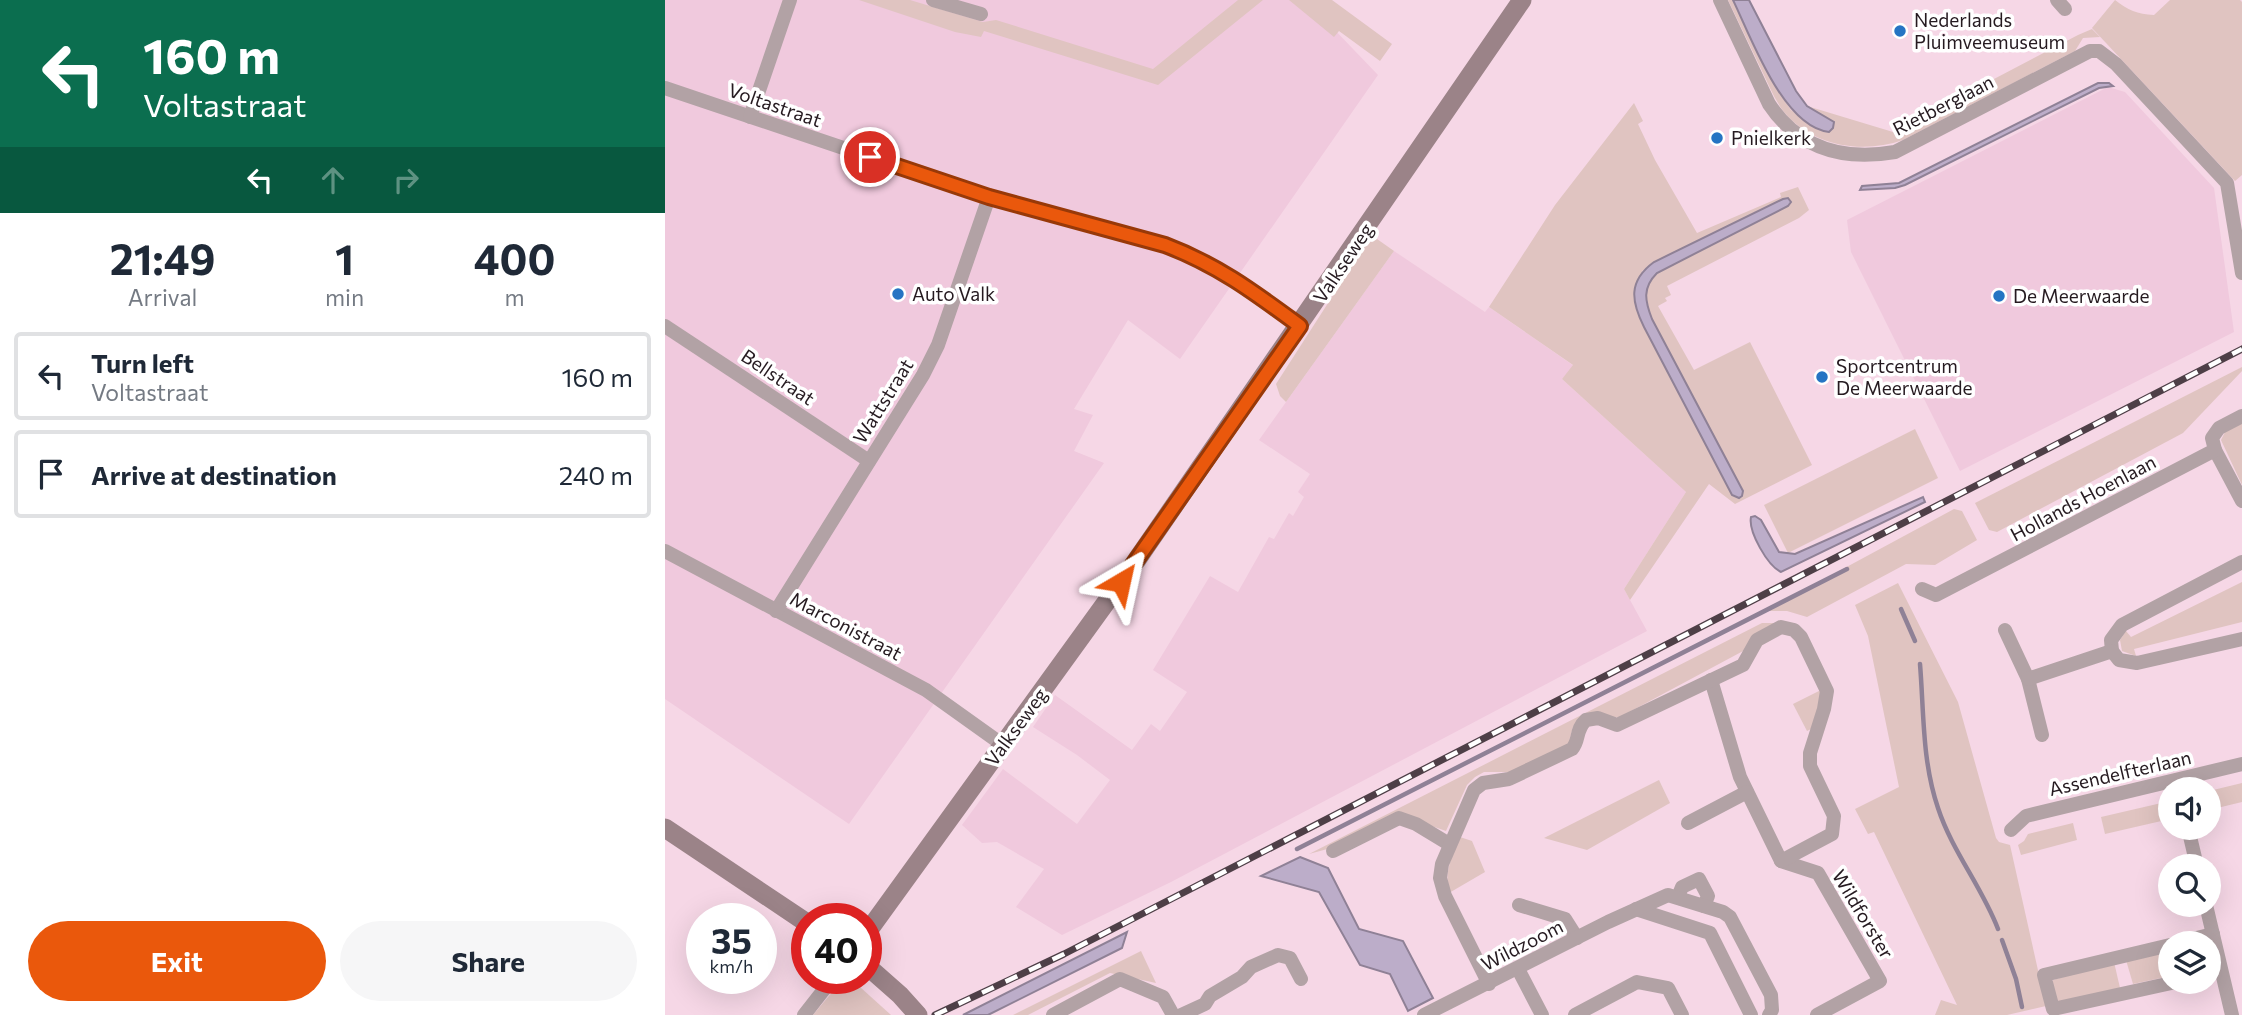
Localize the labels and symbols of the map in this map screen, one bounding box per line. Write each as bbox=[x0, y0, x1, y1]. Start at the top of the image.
place label: Nederlands Pluimveemuseum bbox=[1914, 8, 2065, 53]
marker: Nederlands Pluimveemuseum bbox=[1892, 23, 1908, 39]
street label: Rietberglaan bbox=[1889, 69, 1997, 140]
street label: Voltastraat bbox=[726, 78, 825, 131]
place label: Pnielkerk bbox=[1731, 126, 1811, 149]
pin bbox=[840, 127, 900, 187]
marker: Pnielkerk bbox=[1709, 130, 1725, 146]
street label: Valkseweg bbox=[1308, 219, 1377, 307]
place label: Auto Valk bbox=[912, 282, 995, 305]
place label: De Meerwaarde bbox=[2013, 284, 2150, 307]
marker: Auto Valk bbox=[890, 286, 906, 302]
marker: De Meerwaarde bbox=[1991, 288, 2007, 304]
street label: Bellstraat bbox=[737, 344, 819, 410]
street label: Wattstraat bbox=[848, 354, 918, 447]
place label: Sportcentrum De Meerwaarde bbox=[1836, 354, 1973, 399]
marker: Sportcentrum De Meerwaarde bbox=[1814, 369, 1830, 385]
street label: Hollands Hoenlaan bbox=[2006, 450, 2159, 546]
position arrow bbox=[1084, 545, 1158, 619]
street label: Marconistraat bbox=[786, 586, 906, 665]
street label: Valkseweg bbox=[980, 683, 1052, 770]
street label: Assendelfterlaan bbox=[2046, 745, 2193, 800]
street label: Wildforster bbox=[1828, 865, 1899, 963]
speed limit sign: 40 bbox=[791, 903, 882, 994]
street label: Wildzoom bbox=[1477, 914, 1567, 975]

